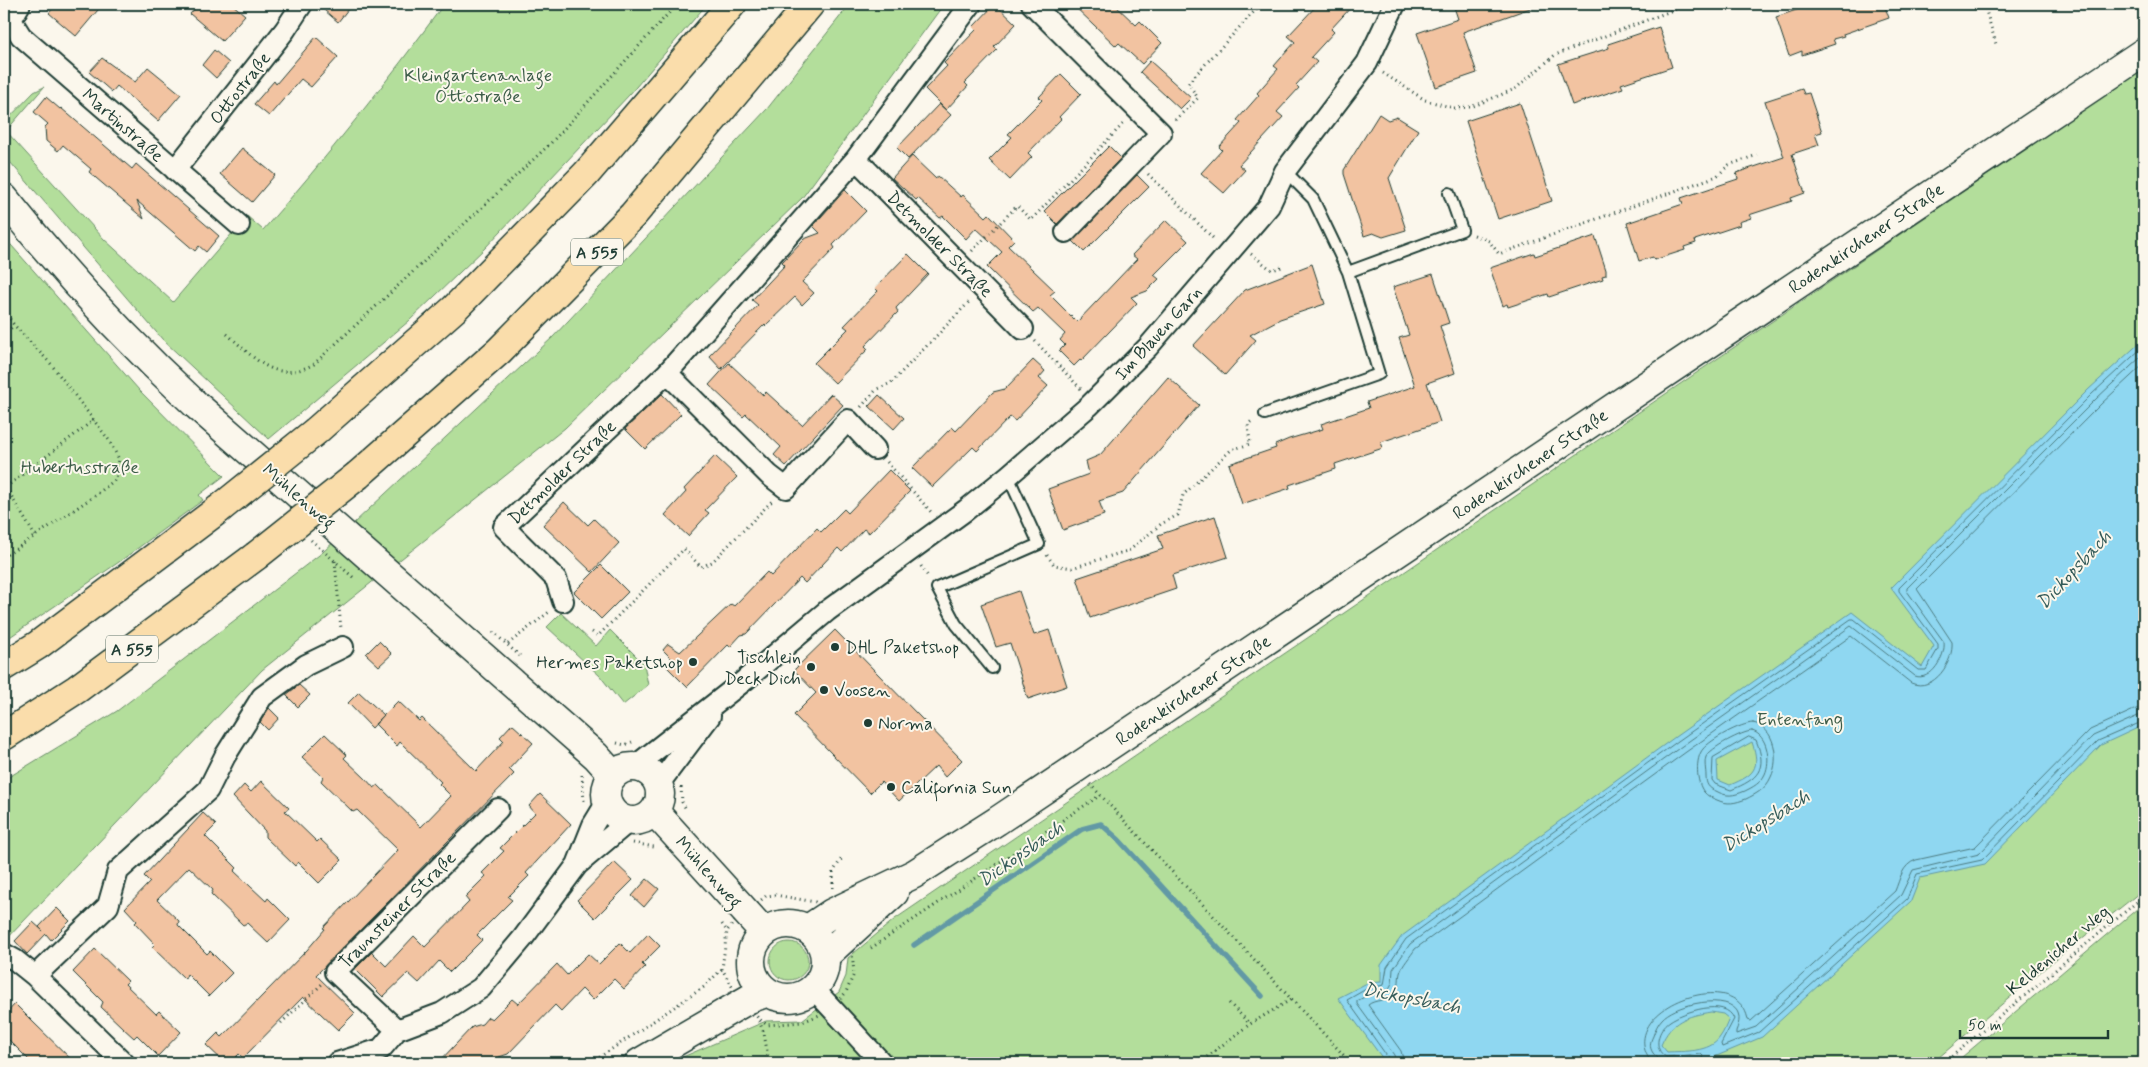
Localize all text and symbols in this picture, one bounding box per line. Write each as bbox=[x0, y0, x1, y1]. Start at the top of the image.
street label: Ottostraße bbox=[205, 47, 277, 130]
park label: Kleingartenanlage Ottostraße bbox=[404, 64, 552, 109]
street label: Martinstraße bbox=[76, 84, 169, 168]
street label: Rodenkirchener Straße bbox=[1784, 178, 1949, 300]
street label: Detmolder Straße bbox=[881, 186, 998, 303]
road number: A 555 bbox=[571, 238, 623, 266]
street label: Im Blauen Garn bbox=[1110, 281, 1208, 386]
street label: Rodenkirchener Straße bbox=[1448, 404, 1613, 526]
street label: Detmolder Straße bbox=[504, 415, 622, 530]
park label: Hubertusstraße bbox=[21, 456, 139, 480]
street label: Mühlenweg bbox=[255, 458, 340, 537]
water label: Dickopsbach bbox=[2031, 525, 2117, 615]
street label: Rodenkirchener Straße bbox=[1111, 630, 1276, 752]
road number: A 555 bbox=[106, 636, 158, 662]
place label: DHL Paketshop bbox=[845, 636, 959, 660]
marker: DHL Paketshop bbox=[829, 641, 841, 653]
place label: Tischlein Deck Dich bbox=[724, 646, 801, 691]
place label: Hermes Paketshop bbox=[536, 651, 683, 675]
marker: Hermes Paketshop bbox=[687, 656, 699, 668]
marker: Tischlein Deck Dich bbox=[805, 661, 817, 673]
place label: Voosen bbox=[834, 679, 890, 703]
marker: Voosen bbox=[818, 684, 830, 696]
park label: Entenfang bbox=[1757, 708, 1843, 733]
place label: Norma bbox=[878, 712, 933, 736]
marker: Norma bbox=[862, 717, 874, 729]
place label: California Sun bbox=[901, 776, 1012, 802]
marker: California Sun bbox=[885, 781, 897, 793]
water label: Dickopsbach bbox=[1717, 784, 1815, 858]
water label: Dickopsbach bbox=[973, 815, 1069, 893]
street label: Mühlenweg bbox=[668, 831, 747, 915]
street label: Traunsteiner Straße bbox=[334, 847, 462, 975]
street label: Keldenicher Weg bbox=[2002, 900, 2116, 1002]
water label: Dickopsbach bbox=[1361, 977, 1463, 1020]
scale bar bbox=[1960, 1007, 2108, 1039]
text: 50 m bbox=[1968, 1016, 2002, 1036]

